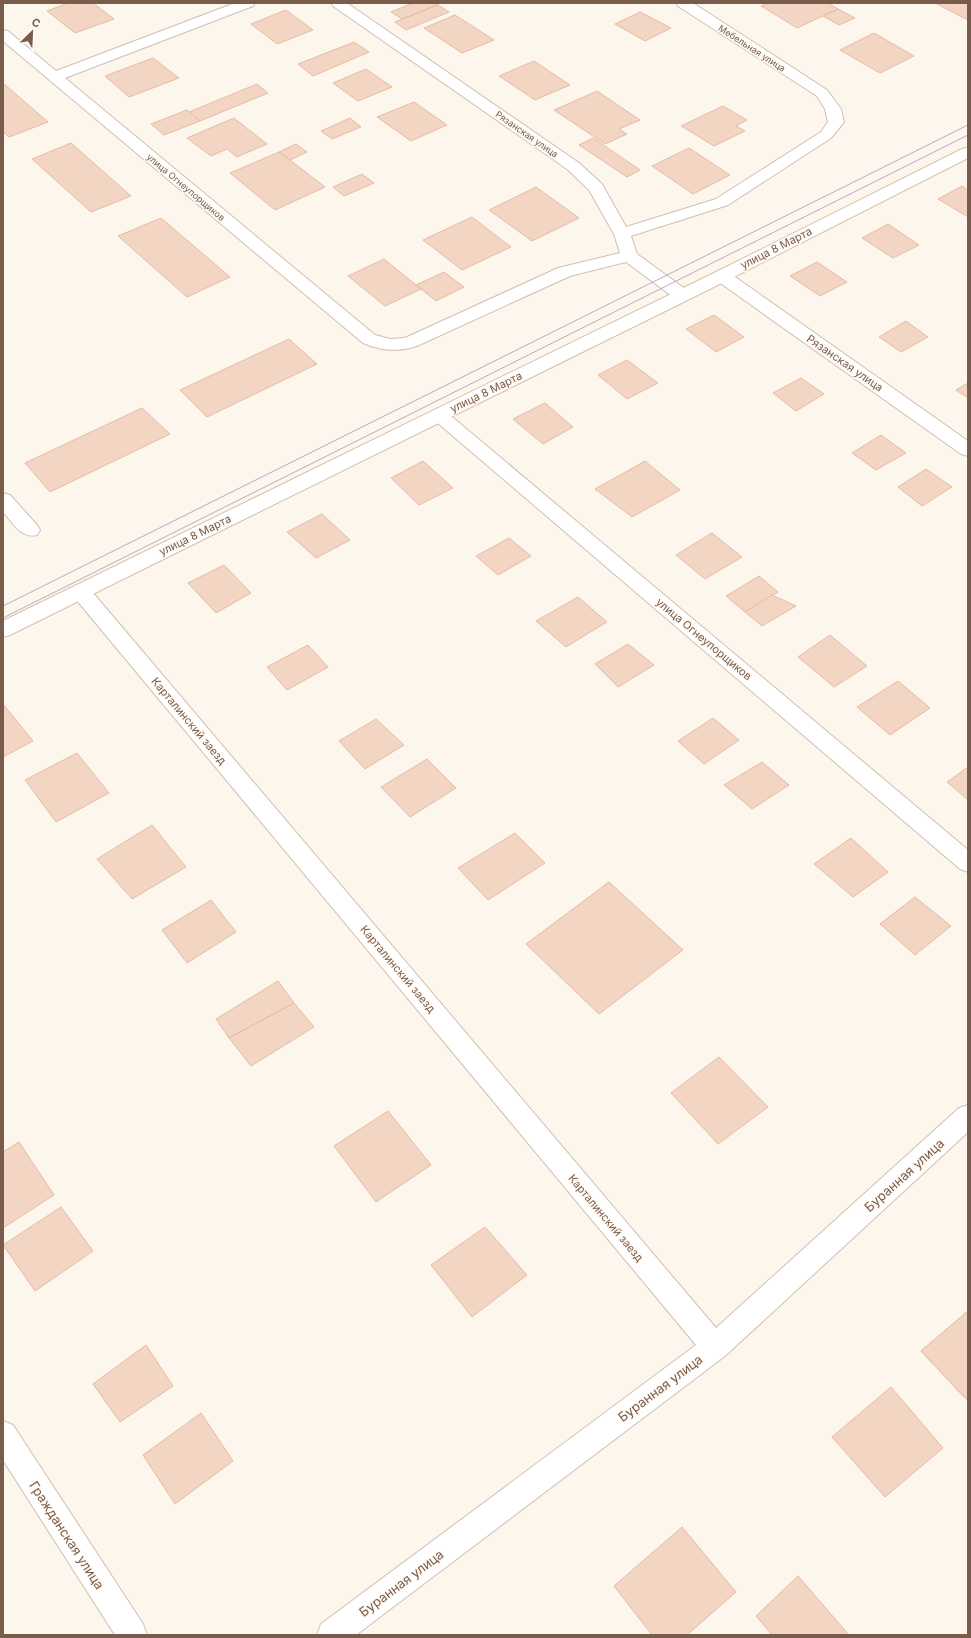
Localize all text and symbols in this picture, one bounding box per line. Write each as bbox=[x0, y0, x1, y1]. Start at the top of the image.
north arrow bbox=[12, 12, 52, 52]
text: С bbox=[30, 15, 43, 31]
street label: Мебельная улица bbox=[716, 22, 788, 74]
street label: Рязанская улица bbox=[494, 108, 560, 160]
street label: улица Огнеупорщиков bbox=[145, 151, 227, 223]
street label: улица 8 Марта bbox=[738, 224, 814, 272]
street label: Рязанская улица bbox=[804, 331, 886, 395]
street label: улица 8 Марта bbox=[448, 369, 524, 415]
street label: улица 8 Марта bbox=[157, 512, 233, 558]
street label: улица Огнеупорщиков bbox=[653, 595, 755, 683]
street label: Карталинский заезд bbox=[148, 674, 230, 768]
street label: Карталинский заезд bbox=[357, 922, 439, 1016]
street label: Буранная улица bbox=[861, 1135, 947, 1215]
street label: Карталинский заезд bbox=[565, 1171, 647, 1265]
street label: Буранная улица bbox=[615, 1351, 705, 1425]
street label: Гражданская улица bbox=[26, 1478, 108, 1592]
street label: Буранная улица bbox=[356, 1546, 446, 1620]

